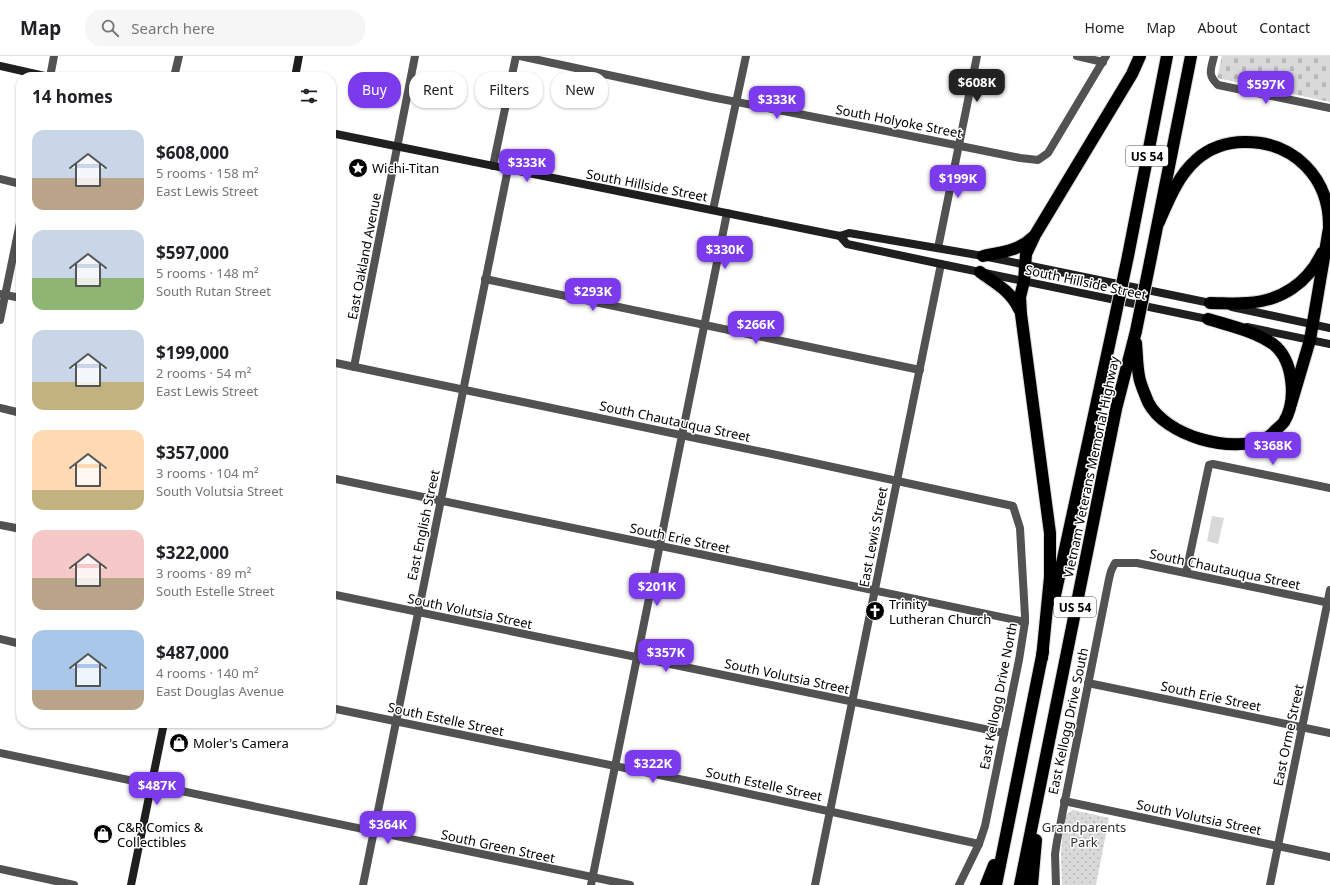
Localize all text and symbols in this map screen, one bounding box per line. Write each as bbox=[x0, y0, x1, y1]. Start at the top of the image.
search box bbox=[85, 10, 365, 46]
text: Map bbox=[20, 15, 61, 41]
icon: search bbox=[99, 17, 121, 39]
text: Search here bbox=[131, 18, 215, 38]
text: Home bbox=[1085, 18, 1124, 37]
text: Map bbox=[1146, 18, 1176, 37]
text: About bbox=[1198, 18, 1237, 37]
text: Contact bbox=[1259, 18, 1310, 37]
pin: $608K bbox=[949, 69, 1005, 103]
pin: $597K bbox=[1238, 71, 1294, 105]
chip: Buy bbox=[348, 72, 401, 108]
chip: Rent bbox=[409, 72, 467, 108]
chip: Filters bbox=[475, 72, 543, 108]
chip: New bbox=[551, 72, 608, 108]
text: $608K bbox=[958, 73, 996, 91]
text: $597K bbox=[1247, 75, 1285, 93]
text: 14 homes bbox=[32, 85, 113, 108]
icon: filters bbox=[298, 85, 320, 107]
pin: $333K bbox=[749, 86, 805, 120]
text: $333K bbox=[758, 90, 796, 108]
street label: South Holyoke Street bbox=[834, 100, 964, 142]
text: $608,000 bbox=[156, 141, 229, 164]
icon: home bbox=[64, 146, 112, 194]
road number: US 54 bbox=[1126, 146, 1168, 166]
pin: $333K bbox=[499, 149, 555, 183]
text: $333K bbox=[508, 153, 546, 171]
place icon: Wichi-Titan bbox=[347, 157, 369, 179]
place label: Wichi-Titan bbox=[372, 159, 439, 177]
text: 5 rooms · 158 m² bbox=[156, 164, 259, 182]
street label: South Hillside Street bbox=[585, 164, 710, 206]
pin: $199K bbox=[930, 165, 986, 199]
text: $199K bbox=[939, 169, 977, 187]
text: East Lewis Street bbox=[156, 182, 258, 200]
street label: East Oakland Avenue bbox=[343, 191, 385, 321]
pin: $330K bbox=[697, 236, 753, 270]
text: $330K bbox=[706, 240, 744, 258]
text: $597,000 bbox=[156, 241, 229, 264]
icon: home bbox=[64, 246, 112, 294]
street label: South Hillside Street bbox=[1024, 260, 1149, 304]
text: 5 rooms · 148 m² bbox=[156, 264, 259, 282]
pin: $293K bbox=[565, 278, 621, 312]
text: South Rutan Street bbox=[156, 282, 271, 300]
text: $293K bbox=[574, 282, 612, 300]
pin: $266K bbox=[728, 311, 784, 345]
text: $266K bbox=[737, 315, 775, 333]
text: $199,000 bbox=[156, 341, 229, 364]
icon: home bbox=[64, 346, 112, 394]
street label: Vietnam Veterans Memorial Highway bbox=[1059, 354, 1123, 579]
text: 2 rooms · 54 m² bbox=[156, 364, 251, 382]
text: East Lewis Street bbox=[156, 382, 258, 400]
street label: South Chautauqua Street bbox=[598, 396, 752, 446]
pin: $368K bbox=[1245, 432, 1301, 466]
text: $368K bbox=[1254, 436, 1292, 454]
text: $357,000 bbox=[156, 441, 229, 464]
icon: home bbox=[64, 446, 112, 494]
text: 3 rooms · 104 m² bbox=[156, 464, 259, 482]
street label: East English Street bbox=[402, 468, 444, 582]
text: South Volutsia Street bbox=[156, 482, 283, 500]
street label: East Lewis Street bbox=[854, 485, 892, 589]
street label: South Erie Street bbox=[628, 519, 732, 557]
text: $322,000 bbox=[156, 541, 229, 564]
street label: South Chautauqua Street bbox=[1148, 544, 1302, 594]
icon: home bbox=[64, 546, 112, 594]
text: 3 rooms · 89 m² bbox=[156, 564, 251, 582]
pin: $201K bbox=[629, 573, 685, 607]
text: $201K bbox=[638, 577, 676, 595]
text: South Estelle Street bbox=[156, 582, 274, 600]
street label: South Volutsia Street bbox=[406, 589, 534, 633]
place label: Trinity Lutheran Church bbox=[889, 595, 991, 628]
road number: US 54 bbox=[1054, 597, 1096, 617]
church icon: Trinity Lutheran Church bbox=[864, 600, 886, 622]
street label: East Kellogg Drive North bbox=[975, 621, 1021, 771]
pin: $357K bbox=[638, 639, 694, 673]
text: $487,000 bbox=[156, 641, 229, 664]
text: $357K bbox=[647, 643, 685, 661]
icon: home bbox=[64, 646, 112, 694]
street label: East Kellogg Drive South bbox=[1044, 646, 1092, 796]
street label: South Volutsia Street bbox=[723, 654, 851, 698]
text: 4 rooms · 140 m² bbox=[156, 664, 259, 682]
street label: South Erie Street bbox=[1159, 677, 1263, 715]
text: East Douglas Avenue bbox=[156, 682, 284, 700]
street label: East Orme Street bbox=[1268, 682, 1308, 787]
street label: South Estelle Street bbox=[386, 698, 506, 740]
shop icon: Moler's Camera bbox=[168, 732, 190, 754]
place label: Moler's Camera bbox=[193, 734, 289, 752]
pin: $322K bbox=[625, 750, 681, 784]
text: $322K bbox=[634, 754, 672, 772]
street label: South Estelle Street bbox=[704, 763, 824, 805]
pin: $487K bbox=[129, 772, 185, 806]
text: $487K bbox=[138, 776, 176, 794]
street label: South Volutsia Street bbox=[1135, 795, 1263, 839]
pin: $364K bbox=[360, 811, 416, 845]
text: $364K bbox=[369, 815, 407, 833]
place label: C&R Comics & Collectibles bbox=[117, 818, 204, 851]
park label: Grandparents Park bbox=[1042, 818, 1126, 851]
shop icon: C&R Comics & Collectibles bbox=[92, 823, 114, 845]
street label: South Green Street bbox=[439, 825, 557, 867]

